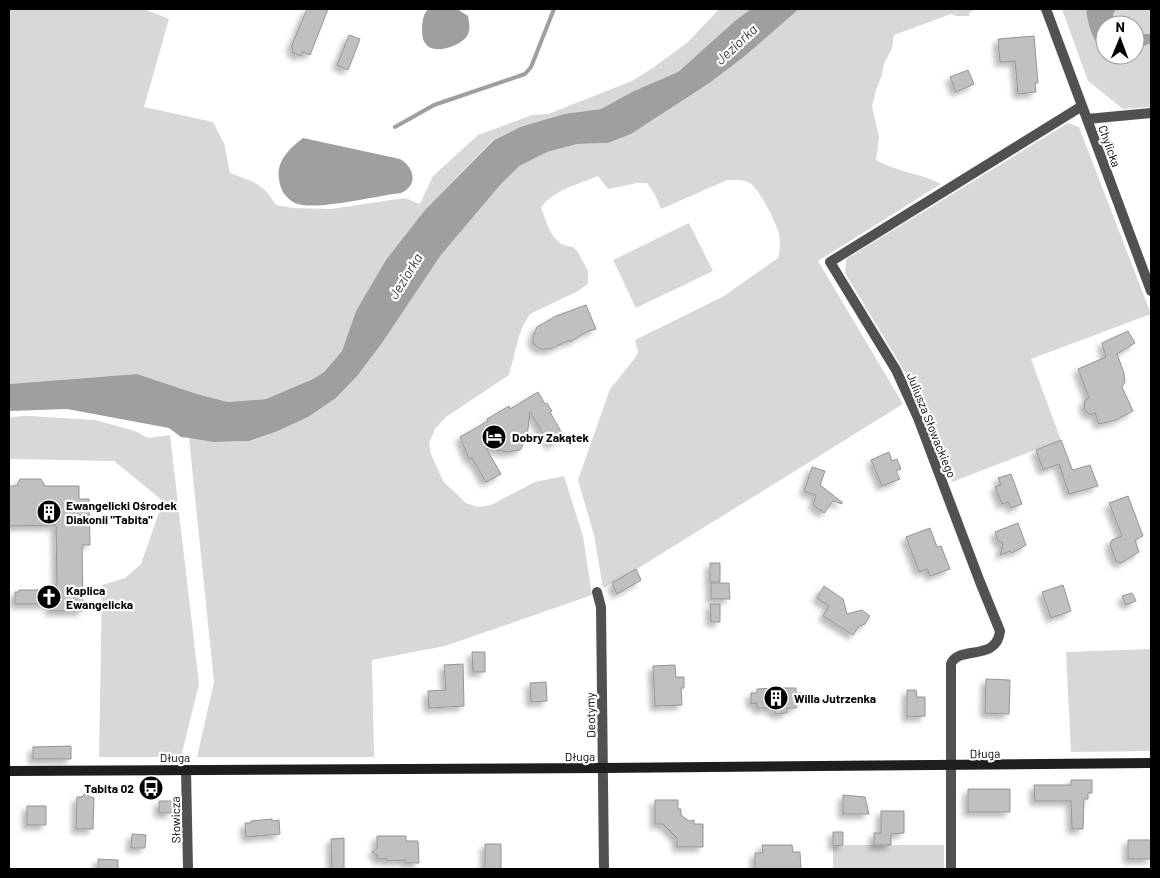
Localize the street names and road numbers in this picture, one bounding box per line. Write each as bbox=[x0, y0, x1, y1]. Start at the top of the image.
street label: Chylicka bbox=[1096, 123, 1124, 169]
street label: Juliusza Słowackiego bbox=[905, 370, 959, 480]
street label: Deotymy bbox=[583, 692, 597, 738]
street label: Długa bbox=[970, 746, 1000, 760]
street label: Długa bbox=[565, 749, 595, 763]
street label: Długa bbox=[160, 750, 190, 764]
street label: Słowicza bbox=[168, 796, 182, 844]

